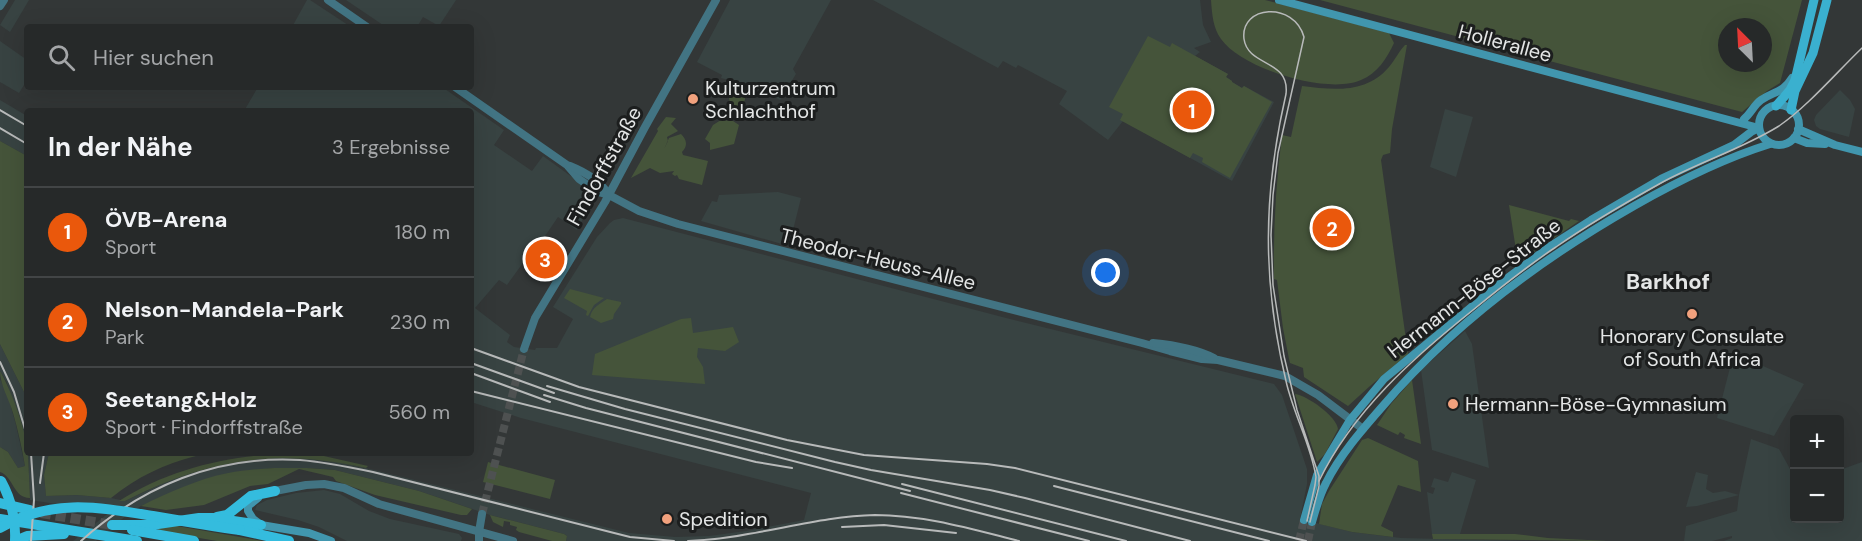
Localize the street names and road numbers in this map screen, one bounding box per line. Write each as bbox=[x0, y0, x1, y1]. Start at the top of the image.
street label: Hollerallee bbox=[1455, 18, 1555, 68]
street label: Findorffstraße bbox=[561, 102, 647, 230]
street label: Hermann-Böse-Straße bbox=[1382, 212, 1566, 364]
street label: Theodor-Heuss-Allee bbox=[778, 222, 978, 296]

